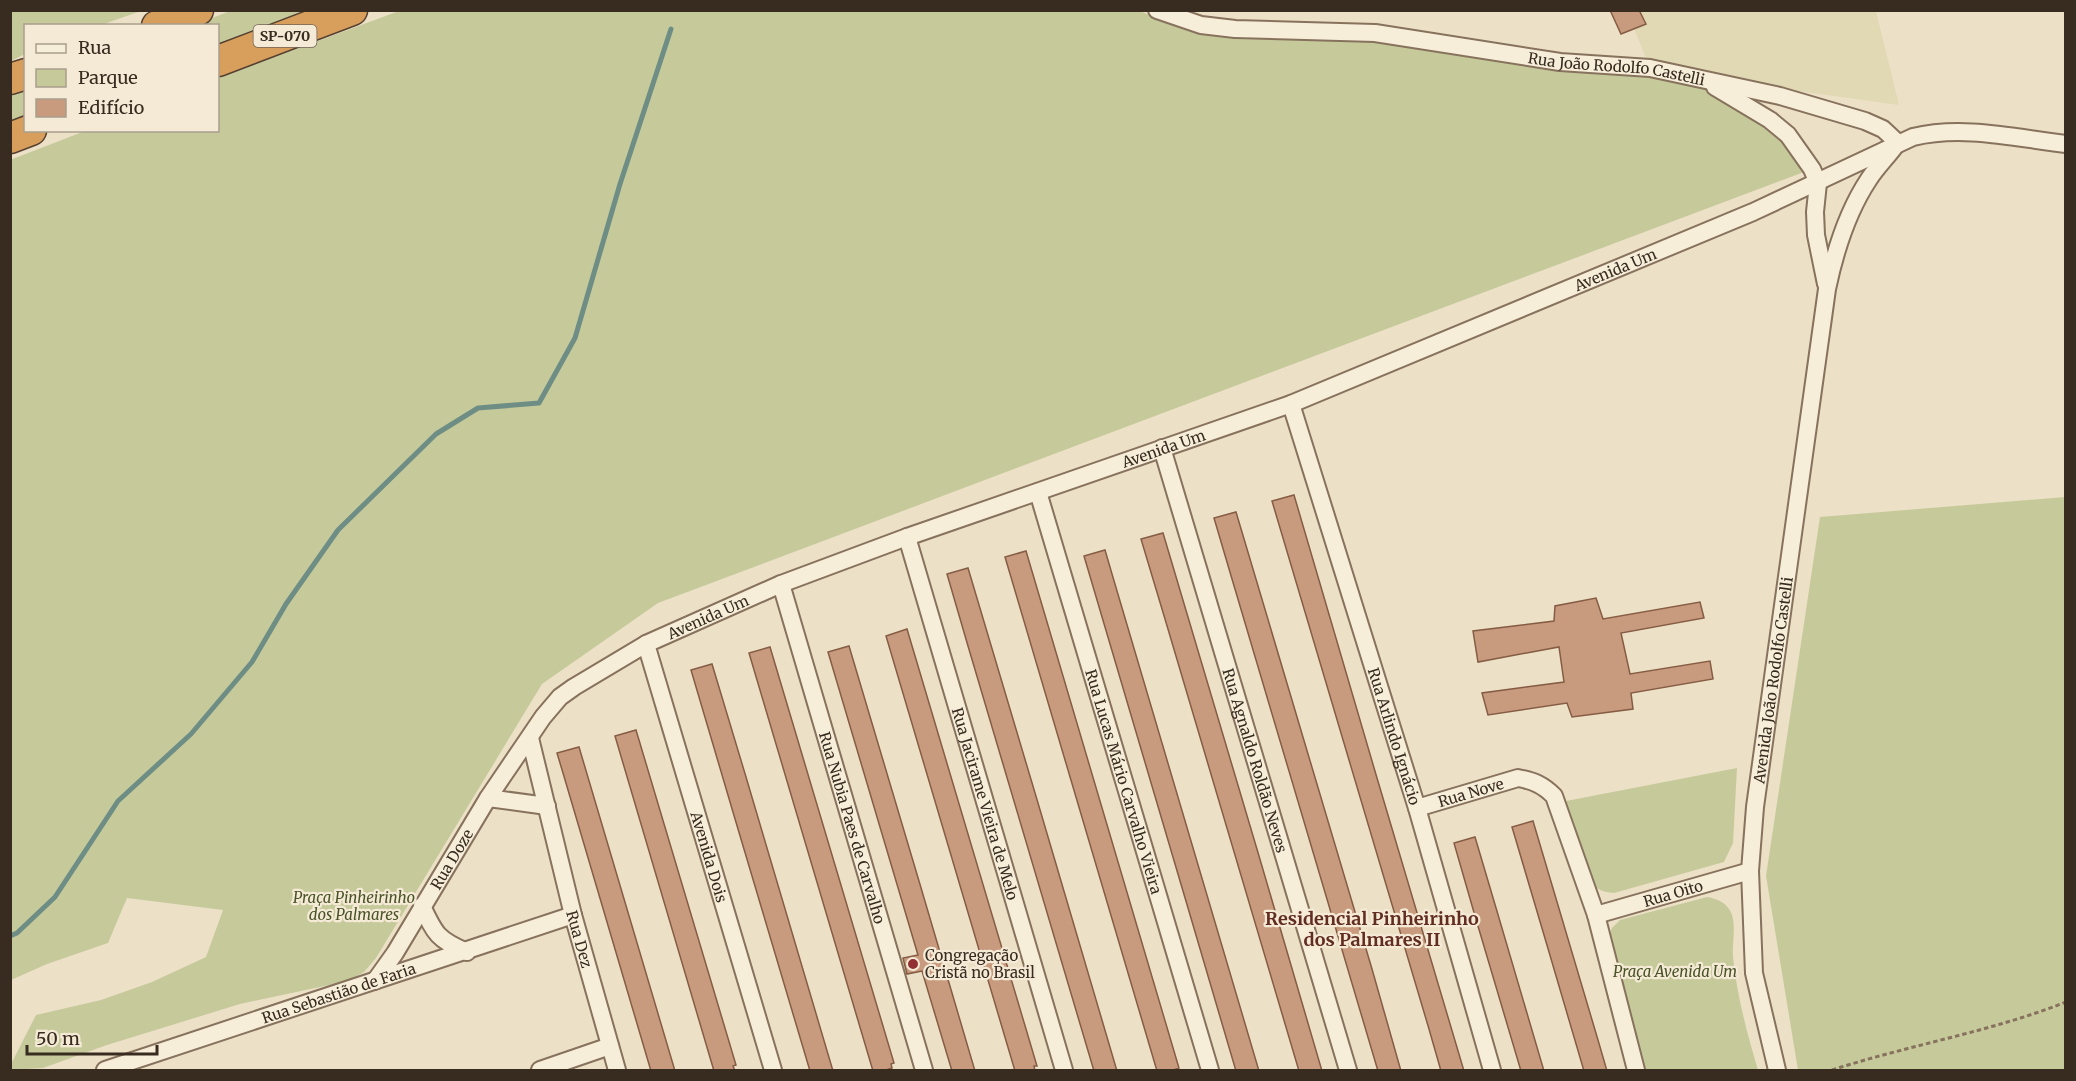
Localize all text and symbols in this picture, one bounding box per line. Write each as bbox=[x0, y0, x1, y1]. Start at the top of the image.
legend bbox=[24, 24, 219, 132]
road number: SP-070 bbox=[254, 25, 316, 47]
text: Rua bbox=[78, 36, 112, 59]
street label: Rua João Rodolfo Castelli bbox=[1527, 48, 1707, 89]
text: Parque bbox=[78, 66, 138, 89]
text: Edifício bbox=[78, 96, 144, 119]
street label: Avenida Um bbox=[1570, 244, 1659, 295]
street label: Avenida Um bbox=[1118, 425, 1208, 472]
street label: Avenida João Rodolfo Castelli bbox=[1749, 575, 1796, 786]
street label: Avenida Um bbox=[663, 590, 752, 643]
street label: Rua Arlindo Ignácio bbox=[1364, 665, 1425, 807]
street label: Rua Agnaldo Roldão Neves bbox=[1219, 666, 1292, 855]
street label: Rua Lucas Mário Carvalho Vieira bbox=[1082, 667, 1167, 896]
street label: Rua Jacirame Vieira de Melo bbox=[948, 705, 1023, 902]
street label: Rua Nubia Paes de Carvalho bbox=[815, 729, 890, 926]
street label: Rua Nove bbox=[1436, 773, 1506, 811]
street label: Avenida Dois bbox=[687, 808, 732, 904]
street label: Rua Doze bbox=[426, 825, 477, 893]
street label: Rua Oito bbox=[1641, 875, 1705, 911]
park label: Praça Pinheirinho dos Palmares bbox=[293, 888, 415, 924]
district label: Residencial Pinheirinho dos Palmares II bbox=[1265, 907, 1479, 951]
street label: Rua Dez bbox=[563, 908, 597, 970]
place label: Congregação Cristã no Brasil bbox=[925, 946, 1035, 982]
marker: Congregação Cristã no Brasil bbox=[906, 957, 920, 971]
street label: Rua Sebastião de Faria bbox=[259, 958, 418, 1027]
park label: Praça Avenida Um bbox=[1613, 962, 1737, 981]
scale bar bbox=[27, 1018, 158, 1056]
text: 50 m bbox=[36, 1027, 80, 1050]

